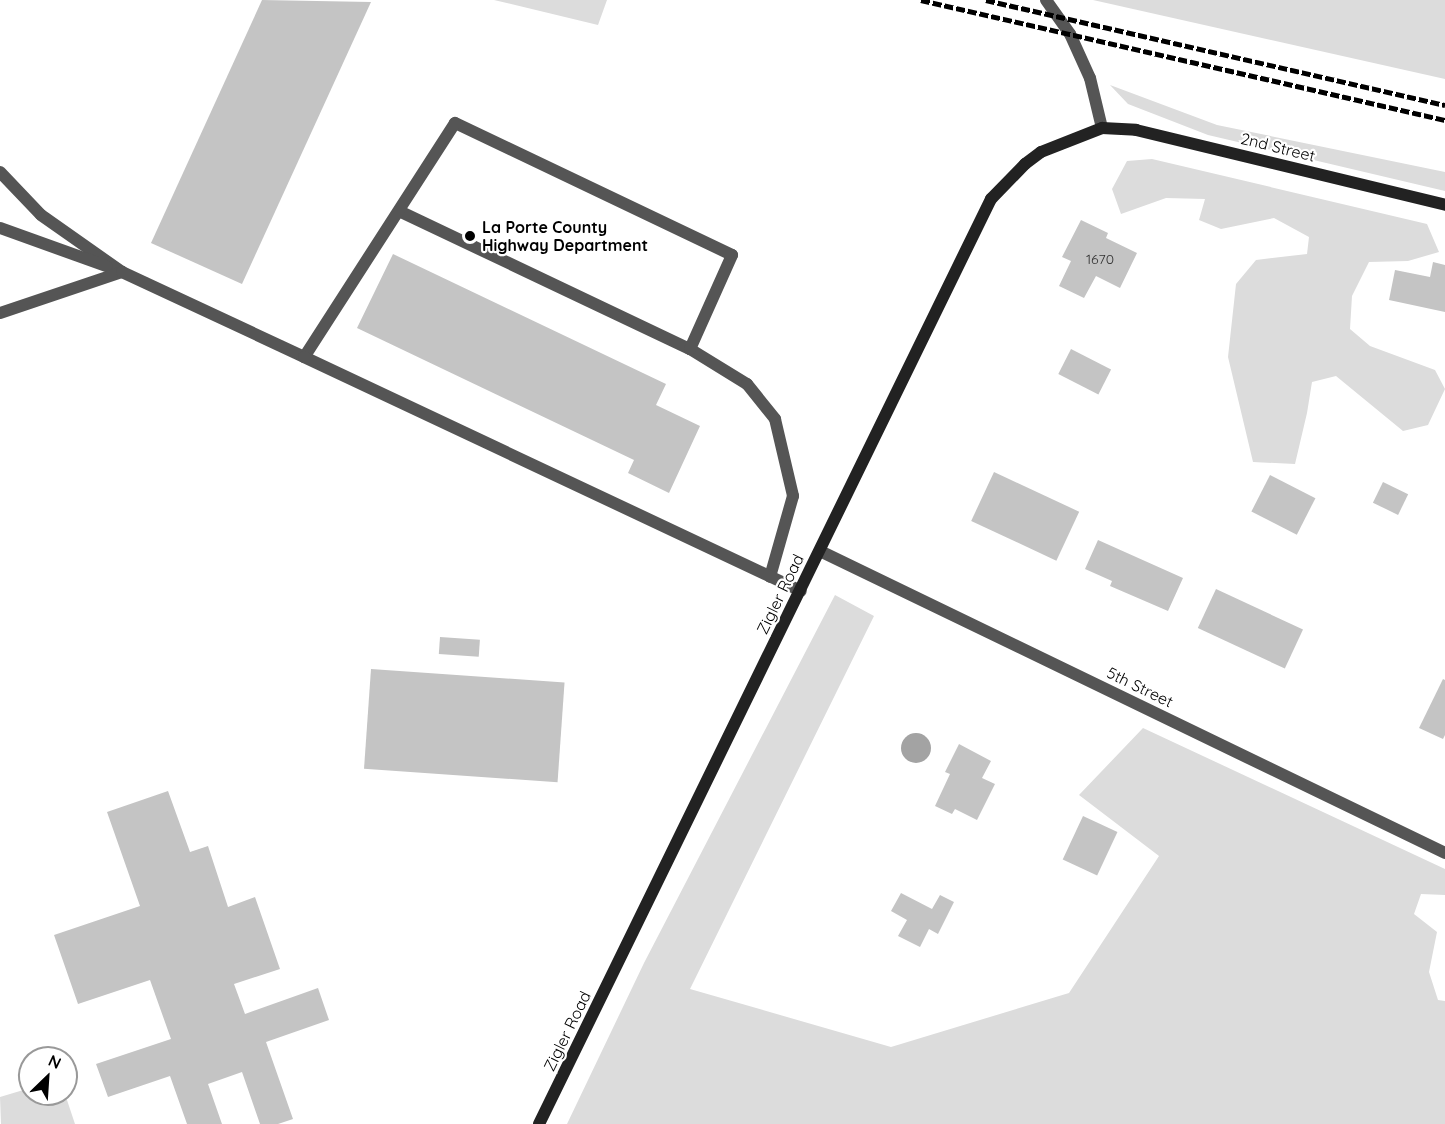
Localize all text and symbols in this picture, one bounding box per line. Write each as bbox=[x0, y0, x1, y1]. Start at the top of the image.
street label: 2nd Street bbox=[1239, 129, 1317, 165]
place label: La Porte County Highway Department bbox=[482, 217, 648, 255]
marker: La Porte County Highway Department bbox=[463, 229, 477, 243]
house number: 1670 bbox=[1086, 251, 1114, 267]
street label: Zigler Road bbox=[752, 551, 808, 637]
street label: 5th Street bbox=[1104, 663, 1176, 711]
street label: Zigler Road bbox=[539, 988, 595, 1074]
north arrow bbox=[18, 1046, 78, 1106]
text: N bbox=[45, 1050, 64, 1073]

